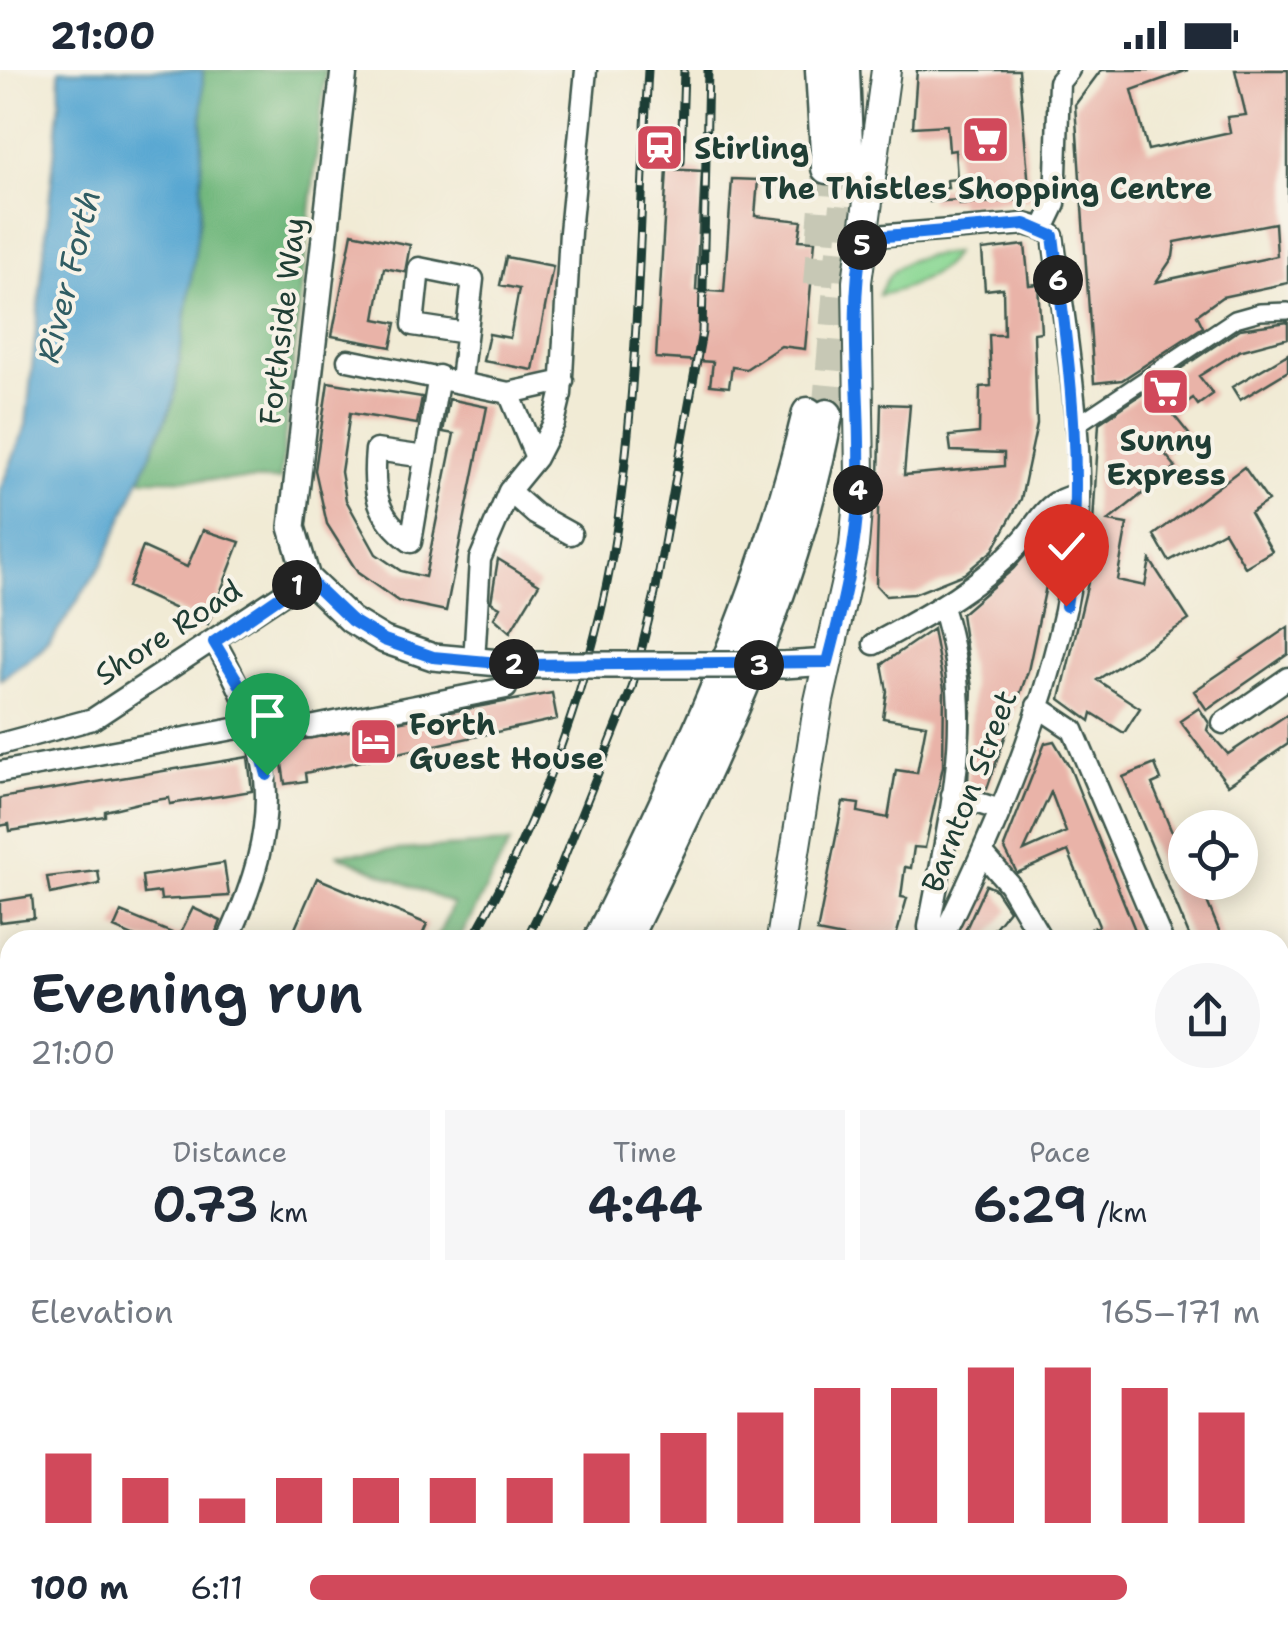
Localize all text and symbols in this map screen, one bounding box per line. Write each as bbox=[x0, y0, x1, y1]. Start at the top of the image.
text: 21:00 bbox=[50, 10, 156, 61]
supermarket icon: The Thistles Shopping Centre bbox=[960, 113, 1012, 165]
station icon: Stirling bbox=[633, 122, 685, 174]
place label: Stirling bbox=[694, 128, 809, 169]
place label: The Thistles Shopping Centre bbox=[759, 168, 1213, 209]
water label: River Forth bbox=[26, 185, 110, 367]
street label: Forthside Way bbox=[249, 215, 315, 427]
pin: 5 bbox=[837, 220, 887, 270]
text: 5 bbox=[853, 226, 871, 264]
pin: 6 bbox=[1033, 255, 1083, 305]
text: 6 bbox=[1048, 261, 1068, 299]
supermarket icon: Sunny Express bbox=[1140, 365, 1192, 417]
place label: Sunny Express bbox=[1106, 420, 1226, 495]
pin: 4 bbox=[833, 465, 883, 515]
text: 4 bbox=[848, 471, 868, 509]
pin bbox=[1024, 504, 1109, 607]
icon: check bbox=[1039, 519, 1094, 574]
pin: 1 bbox=[272, 560, 322, 610]
text: 1 bbox=[291, 566, 303, 604]
street label: Shore Road bbox=[87, 569, 249, 695]
pin: 2 bbox=[489, 639, 539, 689]
pin: 3 bbox=[734, 640, 784, 690]
text: 2 bbox=[504, 645, 524, 683]
text: 3 bbox=[749, 646, 769, 684]
pin bbox=[225, 673, 310, 776]
street label: Barnton Street bbox=[912, 684, 1026, 898]
icon: arrive bbox=[240, 688, 295, 743]
place label: Forth Guest House bbox=[409, 704, 604, 779]
hotel icon: Forth Guest House bbox=[348, 715, 400, 767]
map controls bbox=[1168, 810, 1258, 900]
button: locate bbox=[1168, 810, 1258, 900]
text: Evening run bbox=[30, 956, 363, 1030]
button: share bbox=[1155, 963, 1260, 1068]
text: 21:00 bbox=[30, 1031, 115, 1074]
text: Distance bbox=[173, 1133, 287, 1171]
text: Time bbox=[613, 1133, 677, 1171]
text: Pace bbox=[1029, 1133, 1091, 1171]
text: 0.73 bbox=[152, 1171, 259, 1238]
text: 4:44 bbox=[587, 1171, 703, 1238]
text: 6:29 bbox=[973, 1171, 1088, 1238]
text: km bbox=[259, 1193, 308, 1231]
text: /km bbox=[1088, 1193, 1147, 1231]
text: Elevation bbox=[30, 1290, 173, 1333]
text: 165–171 m bbox=[1100, 1290, 1260, 1333]
text: 100 m bbox=[30, 1566, 129, 1609]
text: 6:11 bbox=[190, 1566, 243, 1609]

